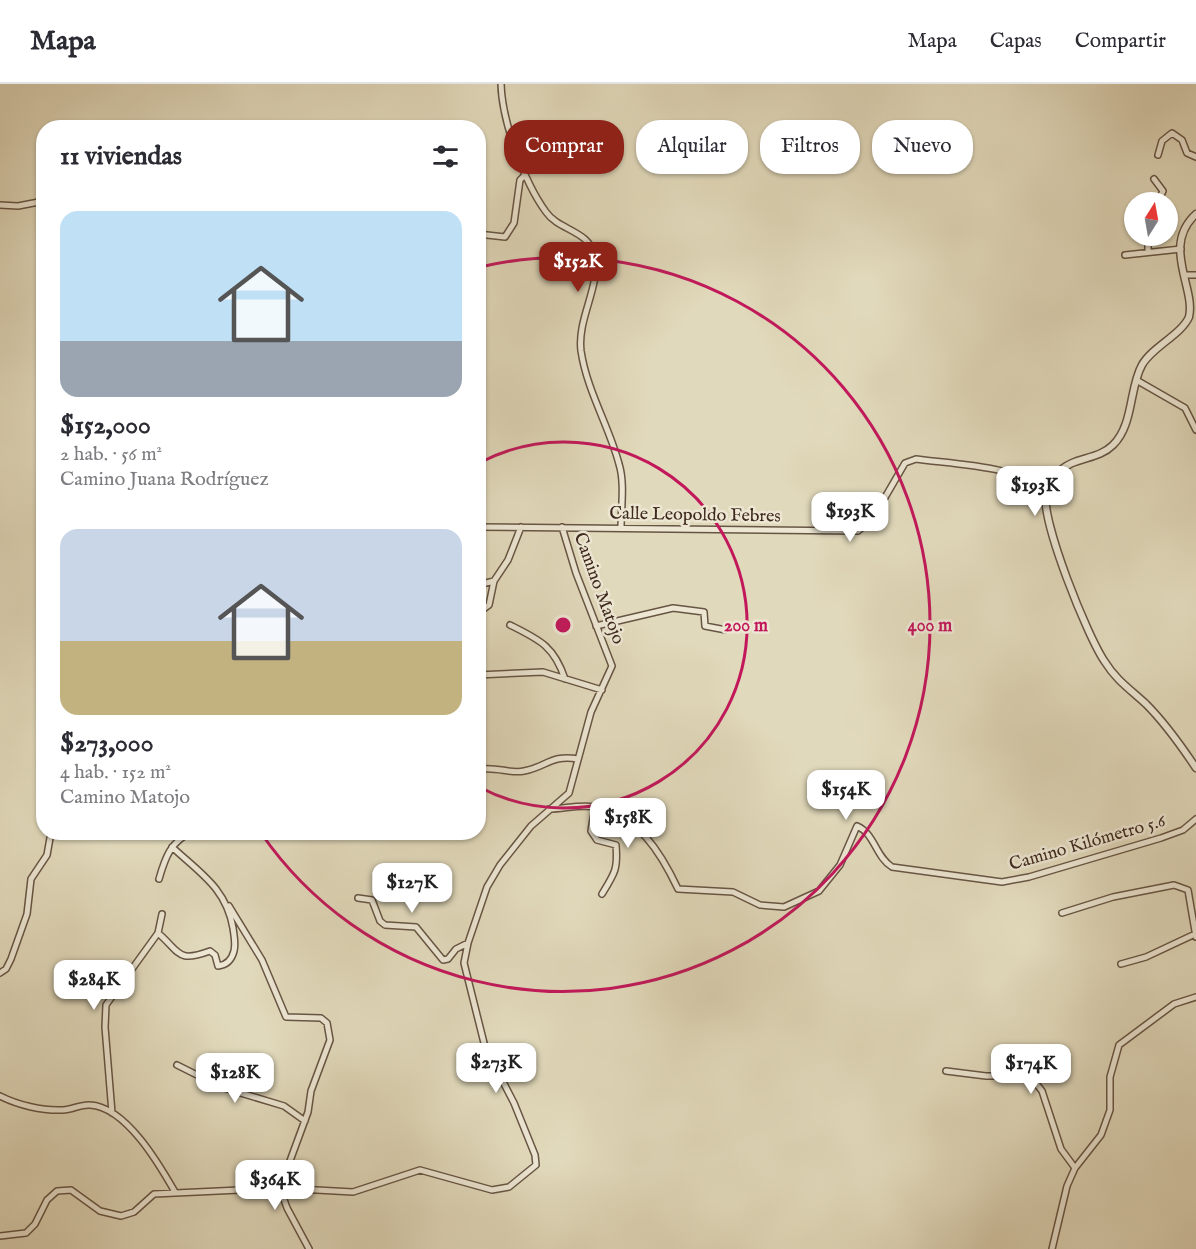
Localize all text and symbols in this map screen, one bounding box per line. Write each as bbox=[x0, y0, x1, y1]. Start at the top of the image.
text: Mapa bbox=[30, 24, 96, 59]
text: Mapa bbox=[908, 28, 957, 55]
text: Capas bbox=[990, 28, 1042, 55]
text: Compartir bbox=[1075, 28, 1166, 55]
chip: Comprar bbox=[504, 120, 624, 174]
chip: Alquilar bbox=[636, 120, 748, 174]
chip: Filtros bbox=[760, 120, 860, 174]
chip: Nuevo bbox=[872, 120, 973, 174]
text: 11 viviendas bbox=[60, 140, 182, 173]
icon: filters bbox=[429, 140, 462, 173]
north arrow bbox=[1124, 192, 1178, 246]
map controls bbox=[1124, 192, 1178, 246]
pin: $152K bbox=[536, 242, 620, 293]
text: $152K bbox=[553, 249, 603, 274]
icon: home bbox=[207, 250, 315, 358]
text: $152,000 bbox=[60, 409, 151, 442]
text: 2 hab. · 56 m² bbox=[60, 442, 162, 467]
pin: $193K bbox=[993, 466, 1077, 517]
text: Camino Juana Rodríguez bbox=[60, 467, 269, 492]
text: $193K bbox=[1010, 473, 1060, 498]
pin: $193K bbox=[808, 492, 892, 543]
text: $193K bbox=[825, 499, 875, 524]
street label: Calle Leopoldo Febres bbox=[609, 503, 781, 528]
street label: Camino Matojo bbox=[568, 530, 630, 648]
icon: home bbox=[207, 568, 315, 676]
centre of rings bbox=[553, 615, 573, 635]
text: 200 m bbox=[724, 615, 768, 638]
text: 400 m bbox=[908, 615, 952, 638]
text: $273,000 bbox=[60, 727, 153, 760]
text: 4 hab. · 152 m² bbox=[60, 760, 171, 785]
pin: $154K bbox=[804, 770, 888, 821]
text: $154K bbox=[821, 777, 871, 802]
text: Camino Matojo bbox=[60, 785, 190, 810]
pin: $158K bbox=[586, 798, 670, 849]
text: $158K bbox=[604, 805, 652, 830]
street label: Camino Kilómetro 5.6 bbox=[1007, 810, 1169, 877]
pin: $127K bbox=[370, 863, 454, 914]
text: $127K bbox=[386, 870, 438, 895]
pin: $284K bbox=[52, 960, 136, 1011]
text: $284K bbox=[68, 967, 120, 992]
pin: $273K bbox=[454, 1043, 538, 1094]
pin: $174K bbox=[989, 1044, 1073, 1095]
text: $273K bbox=[470, 1050, 522, 1075]
text: $174K bbox=[1005, 1051, 1057, 1076]
pin: $128K bbox=[193, 1053, 277, 1104]
text: $128K bbox=[210, 1060, 260, 1085]
pin: $364K bbox=[233, 1160, 317, 1211]
text: $364K bbox=[249, 1167, 301, 1192]

